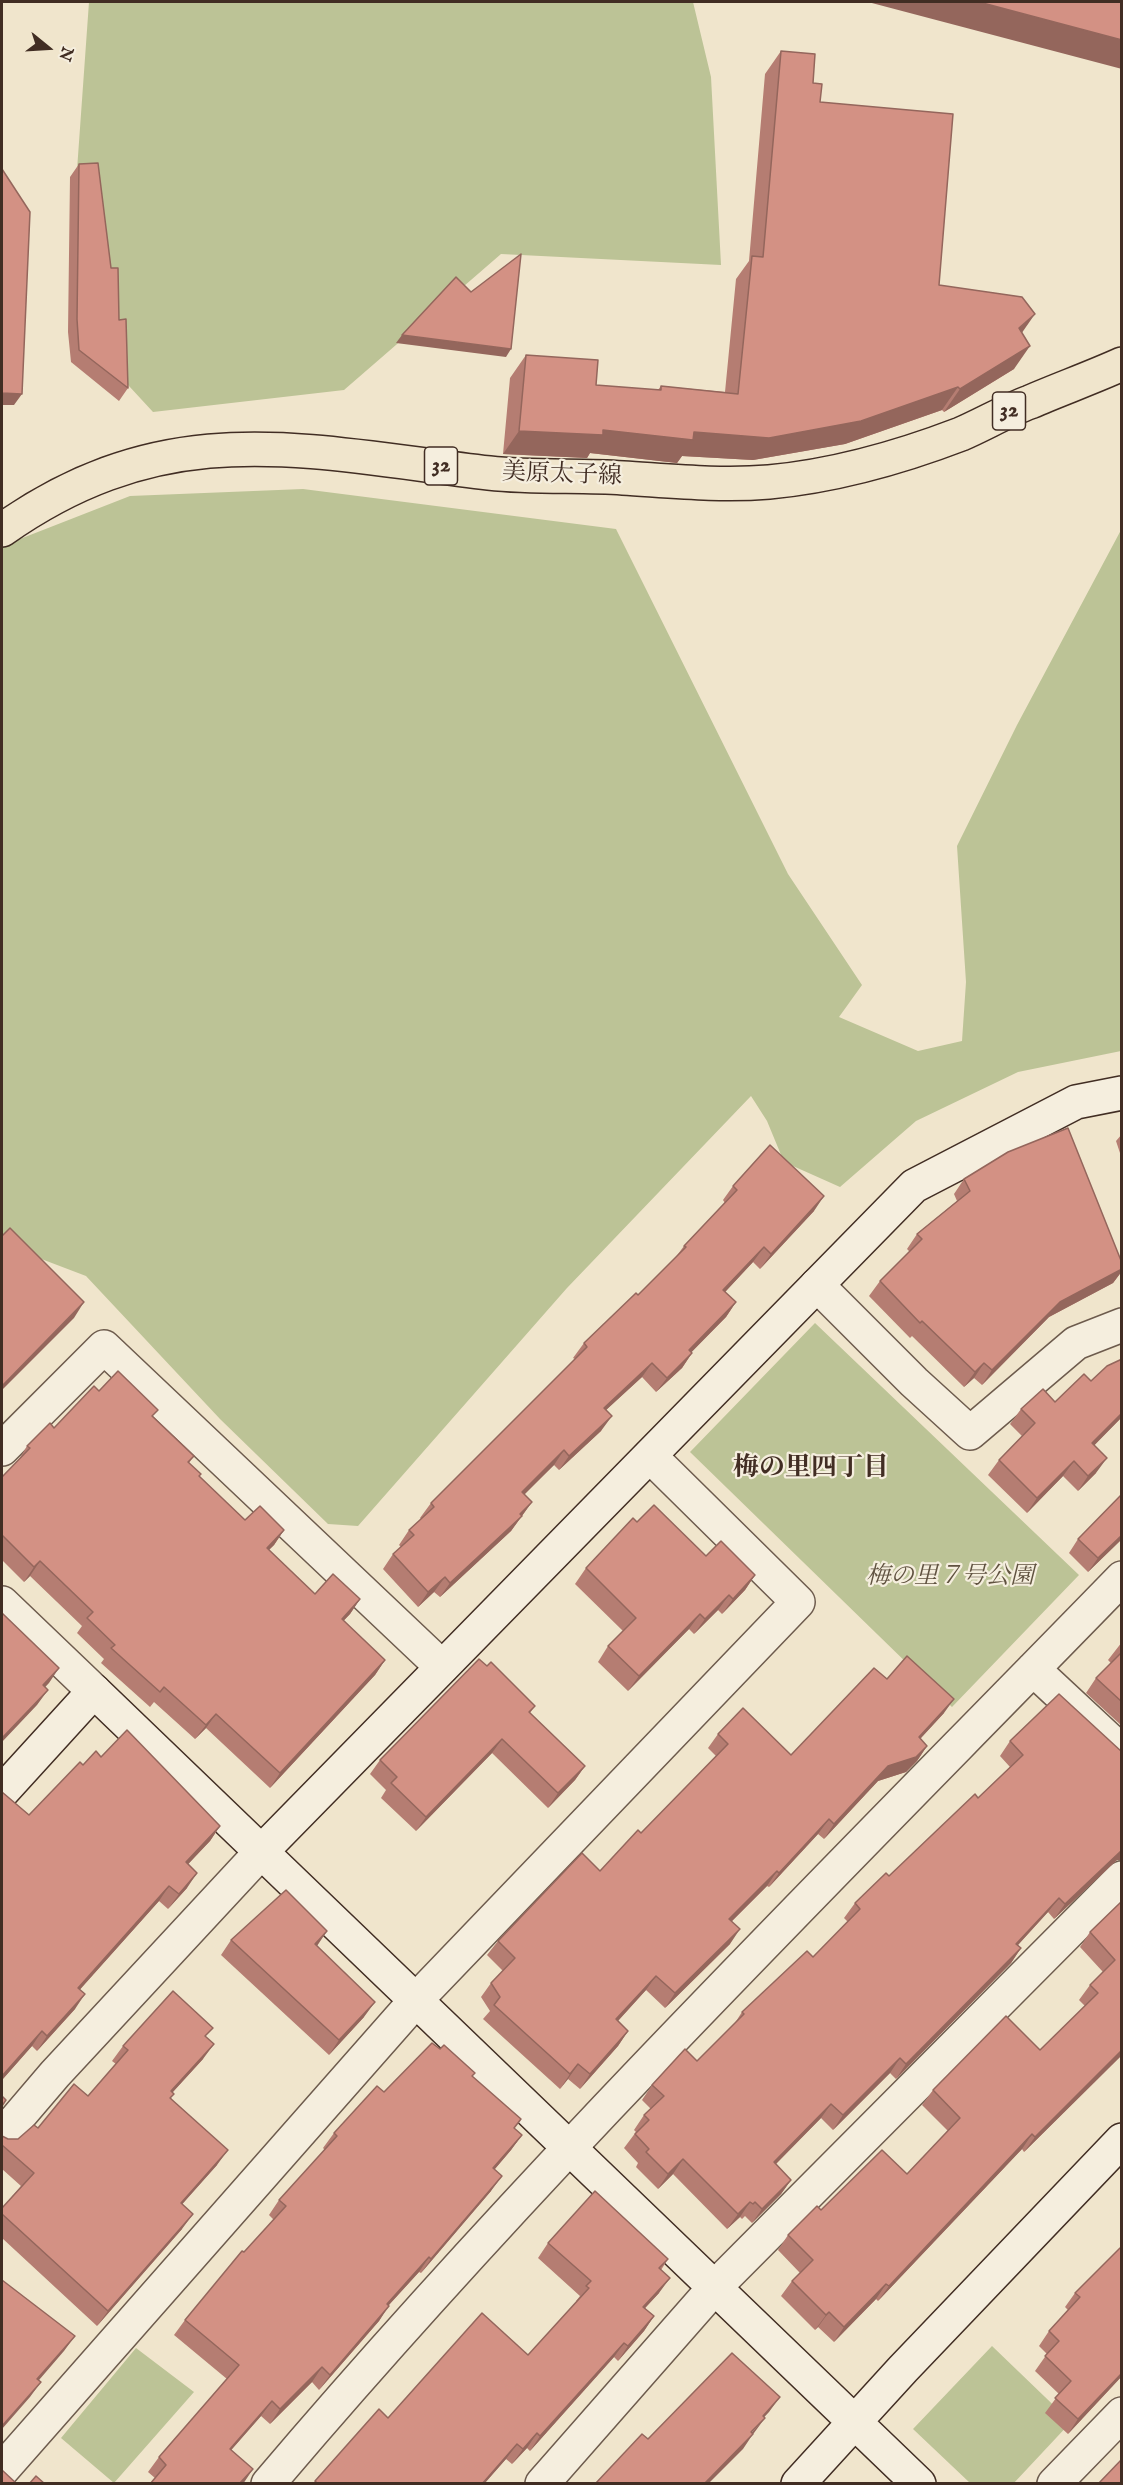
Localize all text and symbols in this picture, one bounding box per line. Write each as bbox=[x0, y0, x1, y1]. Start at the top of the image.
north arrow bbox=[18, 18, 78, 78]
text: N bbox=[53, 44, 77, 63]
road number: 32 bbox=[992, 392, 1026, 430]
road number: 32 bbox=[424, 447, 458, 485]
street label: 美原太子線 bbox=[502, 460, 622, 492]
district label: 梅の里四丁目 bbox=[733, 1454, 889, 1486]
park label: 梅の里７号公園 bbox=[866, 1564, 1034, 1592]

